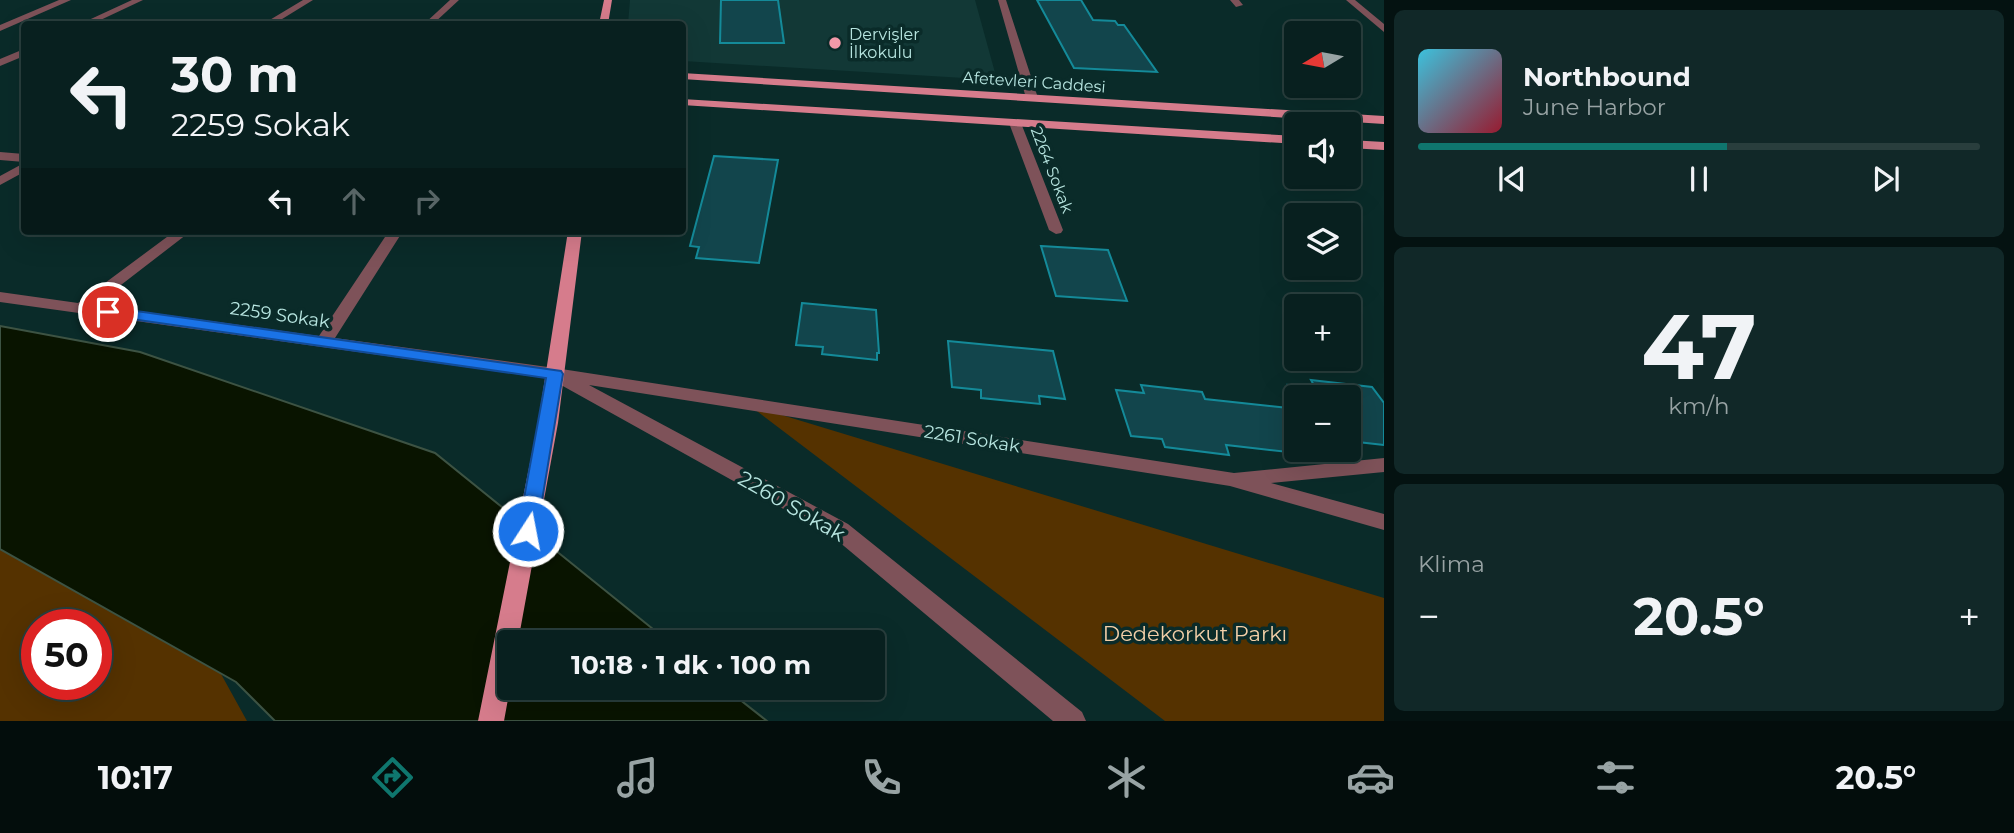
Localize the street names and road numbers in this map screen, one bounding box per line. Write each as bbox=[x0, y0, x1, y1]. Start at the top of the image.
street label: Afetevleri Caddesi bbox=[962, 68, 1106, 96]
street label: 2264 Sokak bbox=[1027, 124, 1077, 216]
street label: 2259 Sokak bbox=[229, 297, 332, 333]
street label: 2261 Sokak bbox=[922, 421, 1022, 457]
street label: 2260 Sokak bbox=[734, 465, 850, 547]

